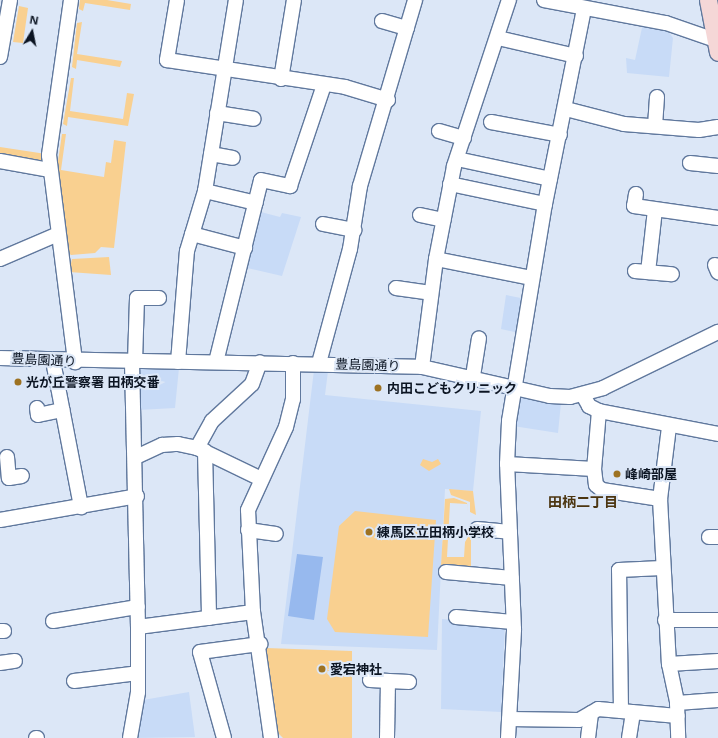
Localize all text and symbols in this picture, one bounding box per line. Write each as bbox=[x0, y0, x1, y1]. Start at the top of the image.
north arrow bbox=[12, 12, 52, 52]
text: N bbox=[28, 12, 40, 28]
street label: 豊島園通り bbox=[11, 351, 77, 369]
street label: 豊島園通り bbox=[335, 356, 401, 374]
place label: 光が丘警察署 田柄交番 bbox=[26, 374, 159, 390]
marker: 光が丘警察署 田柄交番 bbox=[13, 377, 23, 387]
place label: 内田こどもクリニック bbox=[387, 380, 517, 396]
marker: 内田こどもクリニック bbox=[372, 382, 384, 394]
place label: 峰崎部屋 bbox=[625, 466, 677, 482]
marker: 峰崎部屋 bbox=[612, 469, 622, 479]
district label: 田柄二丁目 bbox=[548, 494, 618, 510]
place label: 練馬区立田柄小学校 bbox=[377, 524, 494, 540]
marker: 練馬区立田柄小学校 bbox=[364, 527, 374, 537]
place label: 愛宕神社 bbox=[330, 661, 382, 677]
marker: 愛宕神社 bbox=[317, 664, 327, 674]

